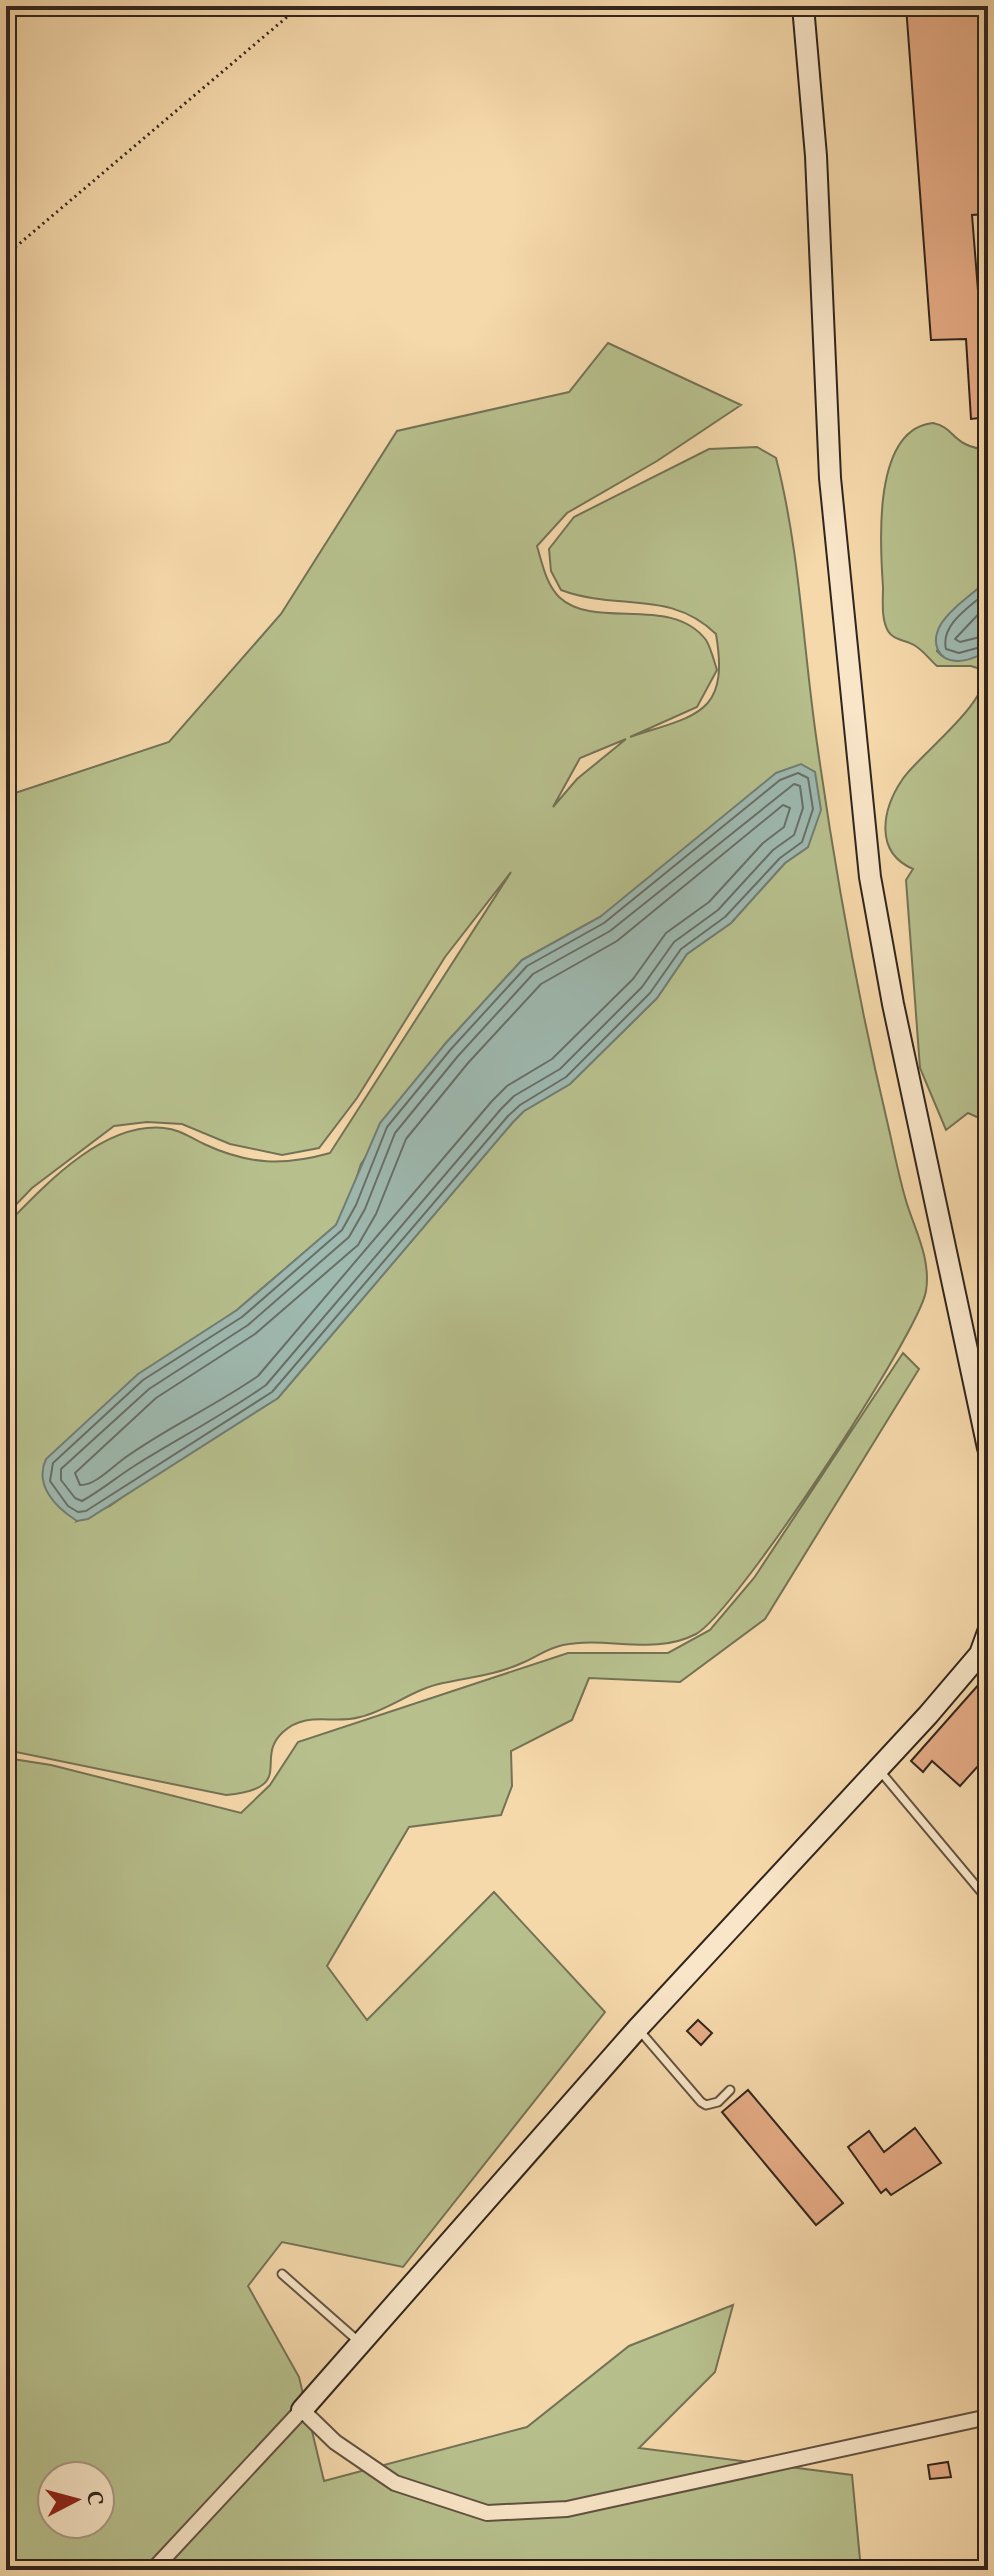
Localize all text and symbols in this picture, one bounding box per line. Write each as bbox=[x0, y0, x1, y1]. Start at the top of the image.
north arrow bbox=[36, 2460, 116, 2540]
text: С bbox=[77, 2490, 110, 2507]

